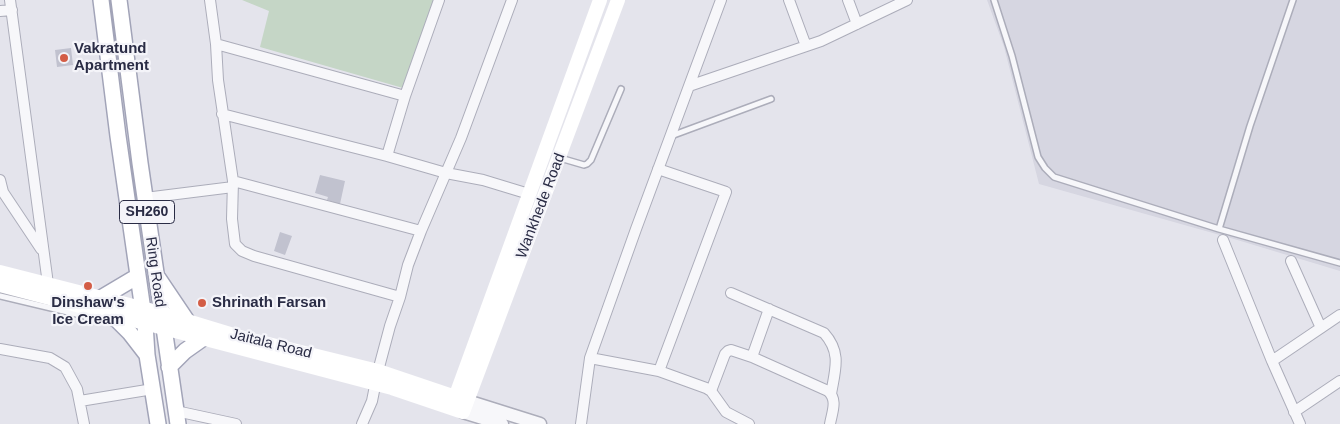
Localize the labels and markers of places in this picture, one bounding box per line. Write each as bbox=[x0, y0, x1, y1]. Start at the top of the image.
place label: Vakratund Apartment bbox=[74, 40, 149, 75]
marker: Vakratund Apartment bbox=[58, 52, 70, 64]
marker: Dinshaw's Ice Cream bbox=[82, 280, 94, 292]
place label: Dinshaw's Ice Cream bbox=[51, 294, 125, 329]
place label: Shrinath Farsan bbox=[212, 294, 326, 312]
marker: Shrinath Farsan bbox=[196, 297, 208, 309]

